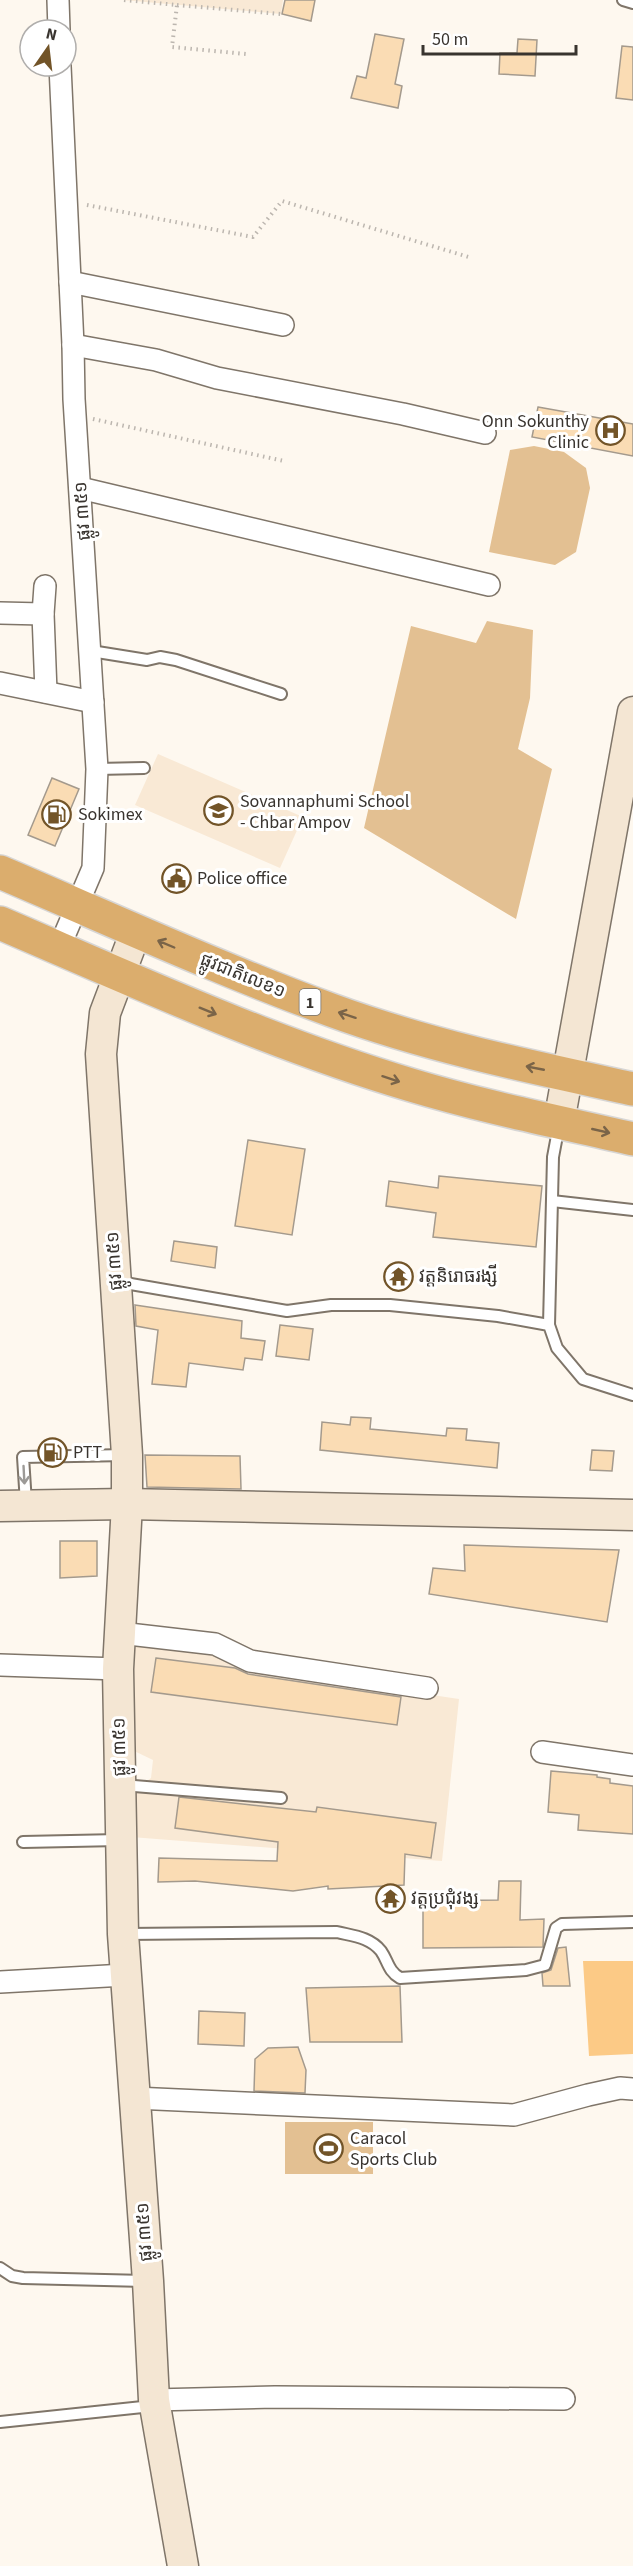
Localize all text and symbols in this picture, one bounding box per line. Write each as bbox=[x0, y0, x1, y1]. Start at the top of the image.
north arrow bbox=[18, 18, 78, 78]
scale bar bbox=[423, 18, 576, 56]
text: N bbox=[44, 22, 59, 46]
text: 50 m bbox=[432, 27, 468, 52]
place label: Onn Sokunthy Clinic bbox=[482, 409, 590, 455]
hospital icon: Onn Sokunthy Clinic bbox=[594, 415, 626, 447]
street label: ផ្លូវ ៣៥១ bbox=[68, 480, 100, 541]
place label: Sovannaphumi School - Chbar Ampov bbox=[240, 789, 409, 835]
school or university icon: Sovannaphumi School - Chbar Ampov bbox=[203, 795, 235, 827]
fuel station icon: Sokimex bbox=[41, 798, 73, 830]
place label: Sokimex bbox=[78, 802, 142, 827]
public building icon: Police office bbox=[160, 862, 192, 894]
place label: Police office bbox=[197, 866, 287, 891]
one-way arrow bbox=[157, 938, 175, 949]
street label: ផ្លូវជាតិលេខ១ bbox=[195, 947, 289, 1007]
road number: 1 bbox=[300, 989, 320, 1015]
one-way arrow bbox=[199, 1007, 217, 1018]
one-way arrow bbox=[338, 1009, 357, 1020]
one-way arrow bbox=[525, 1062, 545, 1073]
one-way arrow bbox=[381, 1074, 400, 1085]
one-way arrow bbox=[591, 1126, 610, 1138]
street label: ផ្លូវ ៣៥១ bbox=[100, 1230, 132, 1291]
temple icon: វត្តនិរោធរង្សី bbox=[382, 1260, 414, 1292]
place label: វត្តនិរោធរង្សី bbox=[419, 1264, 497, 1289]
fuel station icon: PTT bbox=[36, 1436, 68, 1468]
place label: PTT bbox=[73, 1440, 102, 1465]
one-way arrow bbox=[19, 1465, 30, 1485]
street label: ផ្លូវ ៣៥១ bbox=[106, 1717, 136, 1777]
temple icon: វត្តប្រជុំវង្ស bbox=[374, 1882, 406, 1914]
place label: វត្តប្រជុំវង្ស bbox=[411, 1886, 479, 1911]
place label: Caracol Sports Club bbox=[350, 2126, 437, 2172]
sports icon: Caracol Sports Club bbox=[313, 2132, 345, 2164]
street label: ផ្លូវ ៣៥១ bbox=[130, 2201, 162, 2262]

